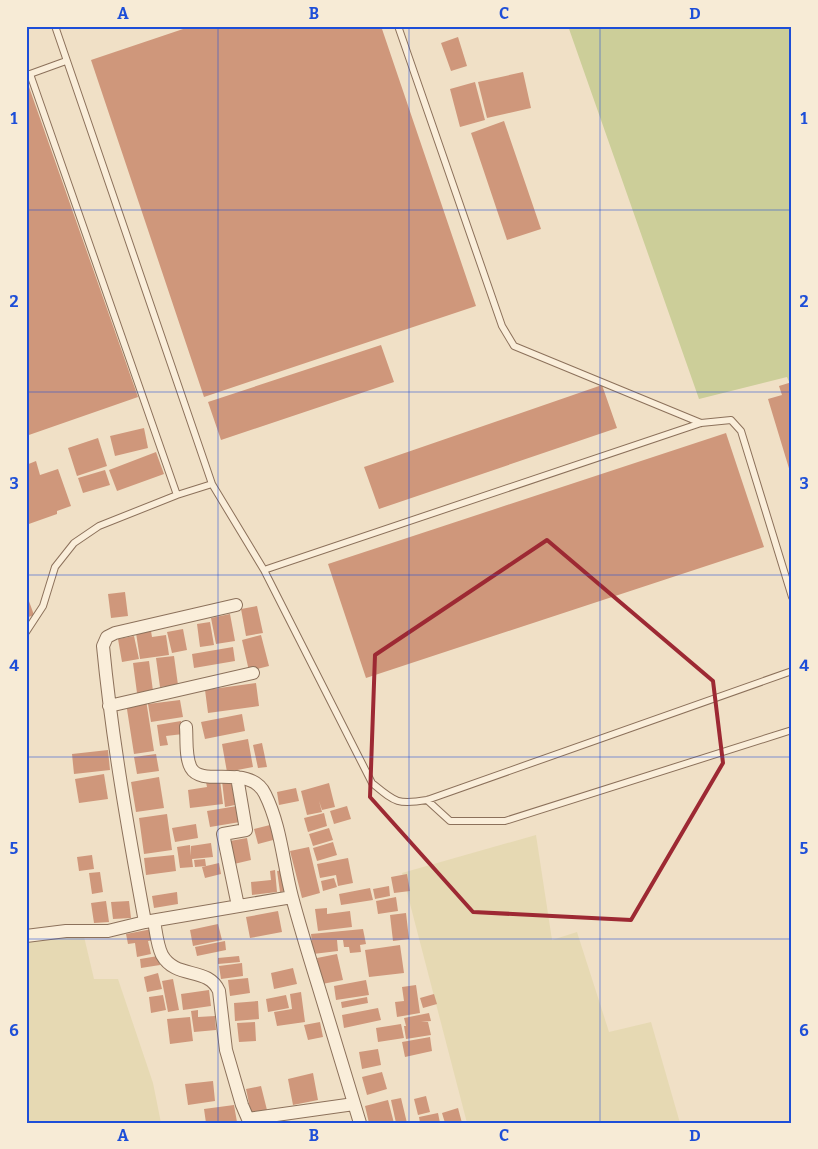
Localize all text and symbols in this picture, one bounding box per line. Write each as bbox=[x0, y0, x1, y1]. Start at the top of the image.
text: A bbox=[117, 4, 129, 23]
text: B bbox=[309, 4, 319, 23]
text: C bbox=[499, 4, 509, 23]
text: D bbox=[689, 4, 701, 23]
text: 1 bbox=[11, 109, 18, 128]
text: 1 bbox=[801, 109, 808, 128]
text: 2 bbox=[9, 292, 19, 311]
text: 2 bbox=[799, 292, 809, 311]
text: 3 bbox=[9, 474, 19, 493]
text: 3 bbox=[799, 474, 809, 493]
text: 4 bbox=[9, 656, 19, 675]
text: 4 bbox=[799, 656, 809, 675]
text: 5 bbox=[10, 839, 19, 858]
text: 5 bbox=[800, 839, 809, 858]
text: 6 bbox=[9, 1021, 19, 1040]
text: 6 bbox=[799, 1021, 809, 1040]
text: A bbox=[117, 1126, 129, 1145]
text: B bbox=[309, 1126, 319, 1145]
text: C bbox=[499, 1126, 509, 1145]
text: D bbox=[689, 1126, 701, 1145]

